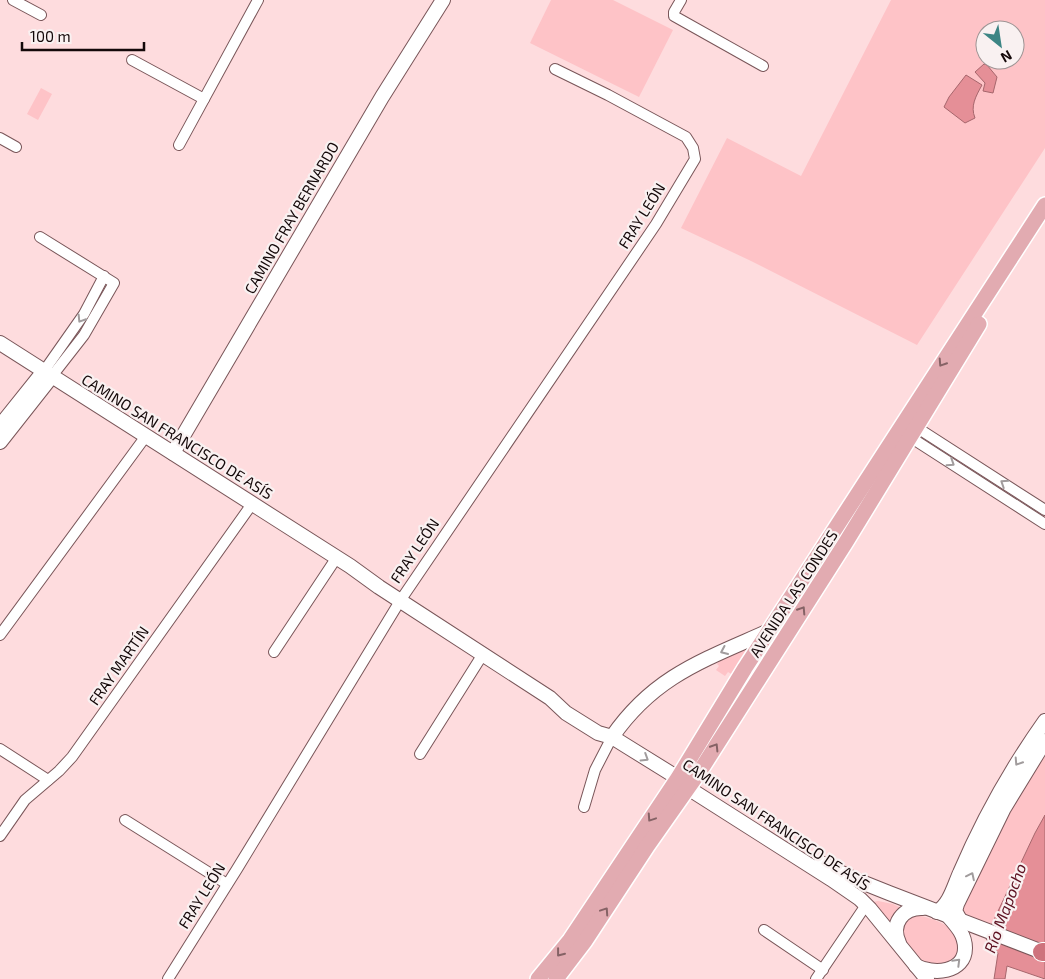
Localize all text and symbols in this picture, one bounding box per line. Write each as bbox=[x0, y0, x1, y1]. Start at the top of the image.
scale bar bbox=[22, 20, 145, 52]
north arrow bbox=[975, 20, 1025, 70]
text: 100 m bbox=[30, 27, 71, 45]
text: N bbox=[998, 47, 1015, 67]
street label: CAMINO FRAY BERNARDO bbox=[240, 138, 342, 297]
street label: FRAY LEÓN bbox=[614, 179, 668, 252]
one-way arrow bbox=[78, 313, 87, 322]
one-way arrow bbox=[939, 358, 948, 367]
street label: CAMINO SAN FRANCISCO DE ASÍS bbox=[79, 370, 276, 503]
one-way arrow bbox=[945, 457, 954, 467]
one-way arrow bbox=[1001, 480, 1010, 490]
street label: FRAY LEÓN bbox=[386, 515, 442, 586]
street label: AVENIDA LAS CONDES bbox=[745, 527, 841, 660]
one-way arrow bbox=[796, 606, 806, 615]
street label: FRAY MARTÍN bbox=[84, 623, 152, 708]
one-way arrow bbox=[720, 645, 729, 656]
one-way arrow bbox=[708, 743, 718, 752]
one-way arrow bbox=[640, 751, 649, 761]
street label: CAMINO SAN FRANCISCO DE ASÍS bbox=[680, 755, 874, 894]
one-way arrow bbox=[1014, 756, 1024, 765]
one-way arrow bbox=[648, 813, 657, 822]
street label: FRAY LEÓN bbox=[174, 859, 228, 932]
water label: Río Mapocho bbox=[980, 860, 1030, 955]
one-way arrow bbox=[964, 872, 975, 881]
one-way arrow bbox=[598, 907, 608, 916]
one-way arrow bbox=[557, 947, 565, 956]
one-way arrow bbox=[951, 959, 960, 968]

